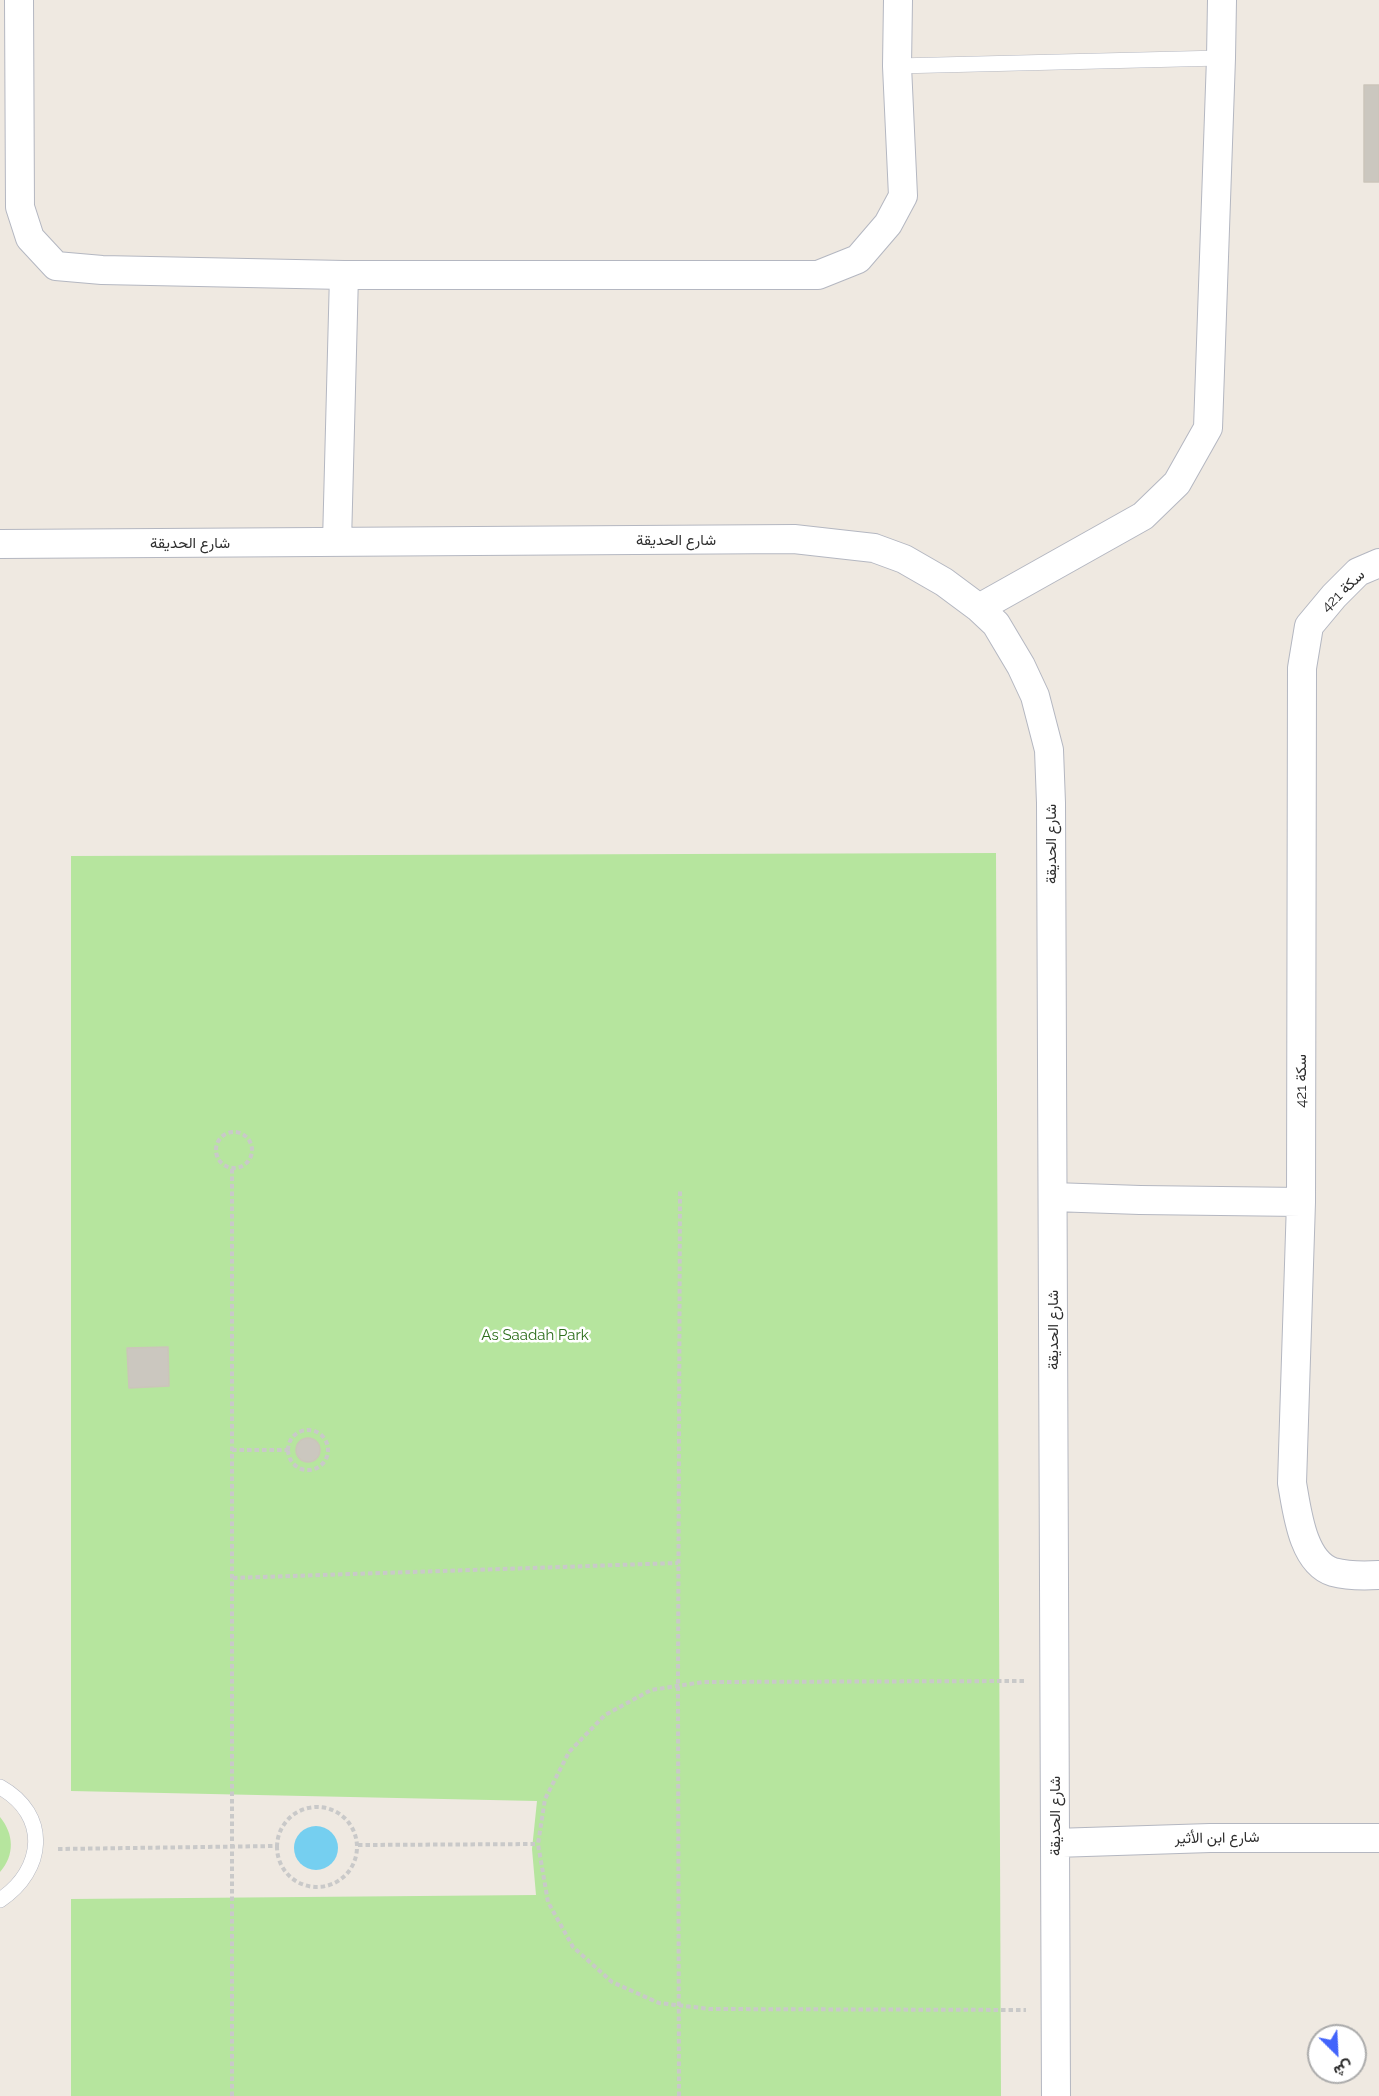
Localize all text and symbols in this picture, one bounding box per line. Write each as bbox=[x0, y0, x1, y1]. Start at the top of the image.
street label: شارع الحديقة bbox=[636, 531, 716, 549]
street label: شارع الحديقة bbox=[150, 534, 230, 552]
street label: سكة 421 bbox=[1317, 566, 1369, 616]
street label: شارع الحديقة bbox=[1042, 804, 1060, 884]
street label: سكة 421 bbox=[1292, 1054, 1310, 1108]
street label: شارع الحديقة bbox=[1044, 1290, 1062, 1370]
park label: As Saadah Park bbox=[481, 1326, 589, 1344]
street label: شارع الحديقة bbox=[1046, 1776, 1064, 1856]
street label: شارع ابن الأثير bbox=[1174, 1828, 1260, 1848]
north arrow bbox=[1307, 2024, 1367, 2084]
text: ش bbox=[1331, 2056, 1356, 2082]

